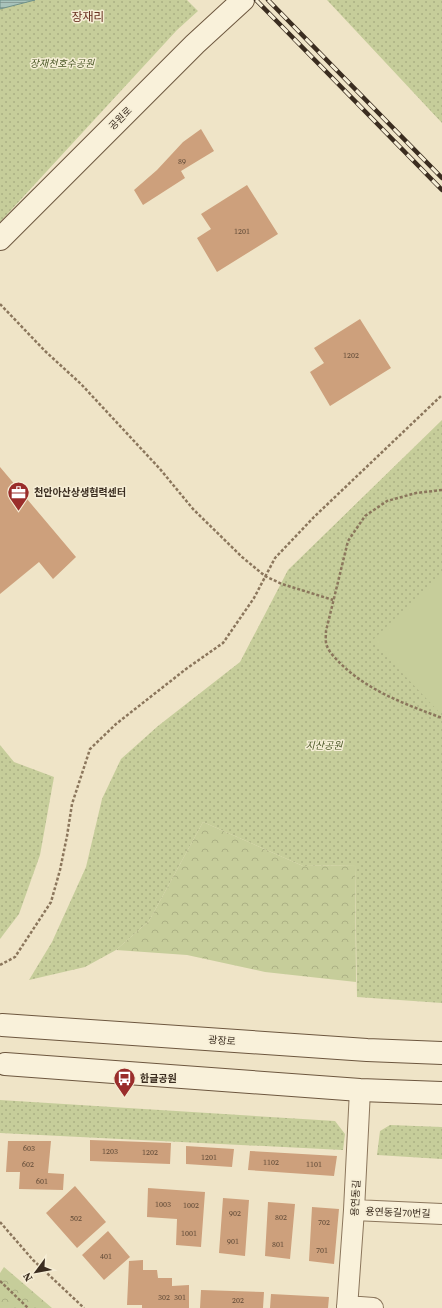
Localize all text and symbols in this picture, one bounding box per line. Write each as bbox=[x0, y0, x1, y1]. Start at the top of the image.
district label: 장재리 bbox=[71, 9, 105, 25]
park label: 장재천호수공원 bbox=[30, 57, 95, 70]
street label: 공원로 bbox=[106, 104, 135, 133]
house number: 89 bbox=[178, 156, 186, 167]
house number: 1201 bbox=[234, 226, 250, 237]
house number: 1202 bbox=[343, 350, 359, 361]
office icon: 천안아산상생협력센터 bbox=[6, 479, 32, 512]
place label: 천안아산상생협력센터 bbox=[34, 486, 126, 499]
park label: 지산공원 bbox=[306, 739, 343, 752]
street label: 광장로 bbox=[208, 1033, 236, 1048]
bus stop icon: 한글공원 bbox=[112, 1065, 138, 1098]
place label: 한글공원 bbox=[140, 1072, 177, 1085]
house number: 603 bbox=[23, 1143, 35, 1154]
house number: 1203 bbox=[102, 1146, 118, 1157]
house number: 1202 bbox=[142, 1147, 158, 1158]
house number: 1201 bbox=[201, 1152, 217, 1163]
house number: 1102 bbox=[263, 1157, 279, 1168]
house number: 602 bbox=[22, 1159, 34, 1170]
house number: 1101 bbox=[306, 1159, 322, 1170]
house number: 601 bbox=[36, 1176, 48, 1187]
street label: 용연동길 bbox=[348, 1179, 363, 1217]
house number: 1003 bbox=[155, 1199, 171, 1210]
house number: 1002 bbox=[183, 1200, 199, 1211]
street label: 용연동길70번길 bbox=[365, 1205, 431, 1220]
house number: 902 bbox=[229, 1208, 241, 1219]
house number: 802 bbox=[275, 1212, 287, 1223]
house number: 502 bbox=[70, 1213, 82, 1224]
house number: 702 bbox=[318, 1217, 330, 1228]
house number: 1001 bbox=[181, 1228, 197, 1239]
house number: 901 bbox=[227, 1236, 239, 1247]
house number: 801 bbox=[272, 1239, 284, 1250]
house number: 701 bbox=[316, 1245, 328, 1256]
house number: 401 bbox=[100, 1251, 112, 1262]
north arrow bbox=[16, 1252, 56, 1292]
text: N bbox=[19, 1270, 36, 1284]
house number: 302 bbox=[158, 1292, 170, 1303]
house number: 301 bbox=[174, 1292, 186, 1303]
house number: 202 bbox=[232, 1295, 244, 1306]

